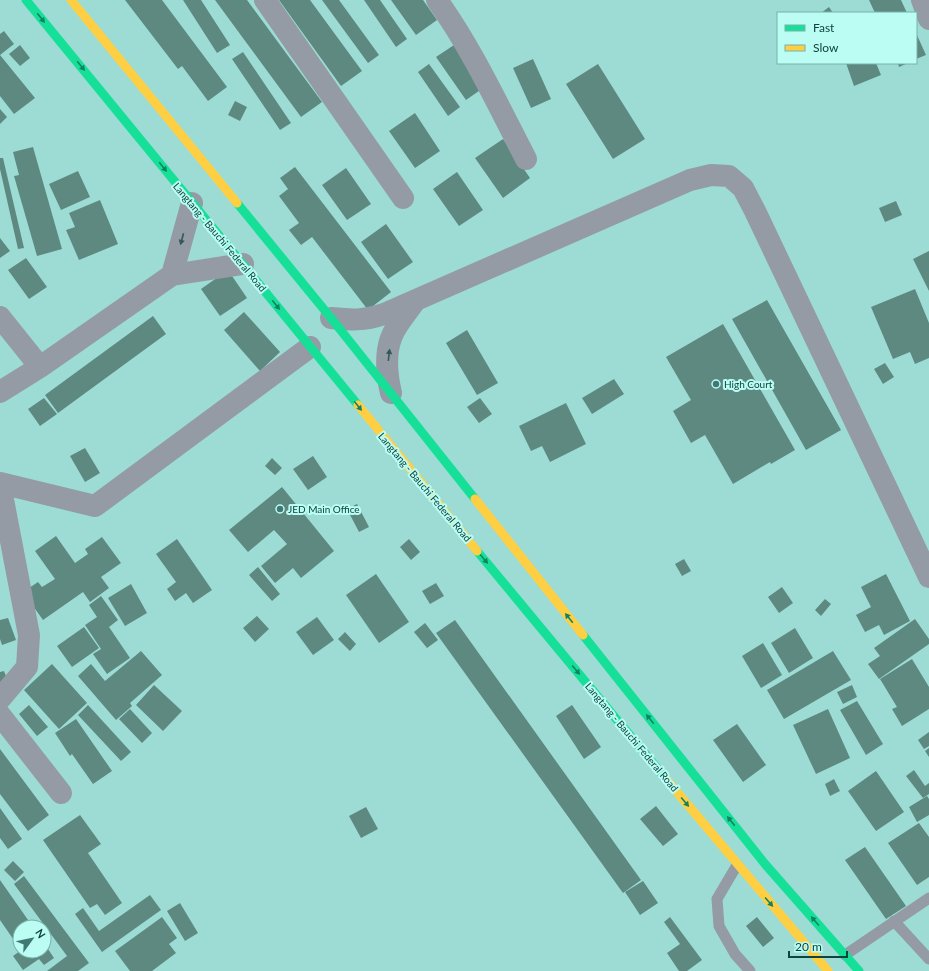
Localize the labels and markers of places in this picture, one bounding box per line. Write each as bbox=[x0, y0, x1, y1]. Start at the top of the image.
place label: High Court bbox=[724, 378, 773, 390]
marker: High Court bbox=[711, 379, 721, 389]
place label: JED Main Office bbox=[288, 503, 360, 515]
marker: JED Main Office bbox=[275, 504, 285, 514]

